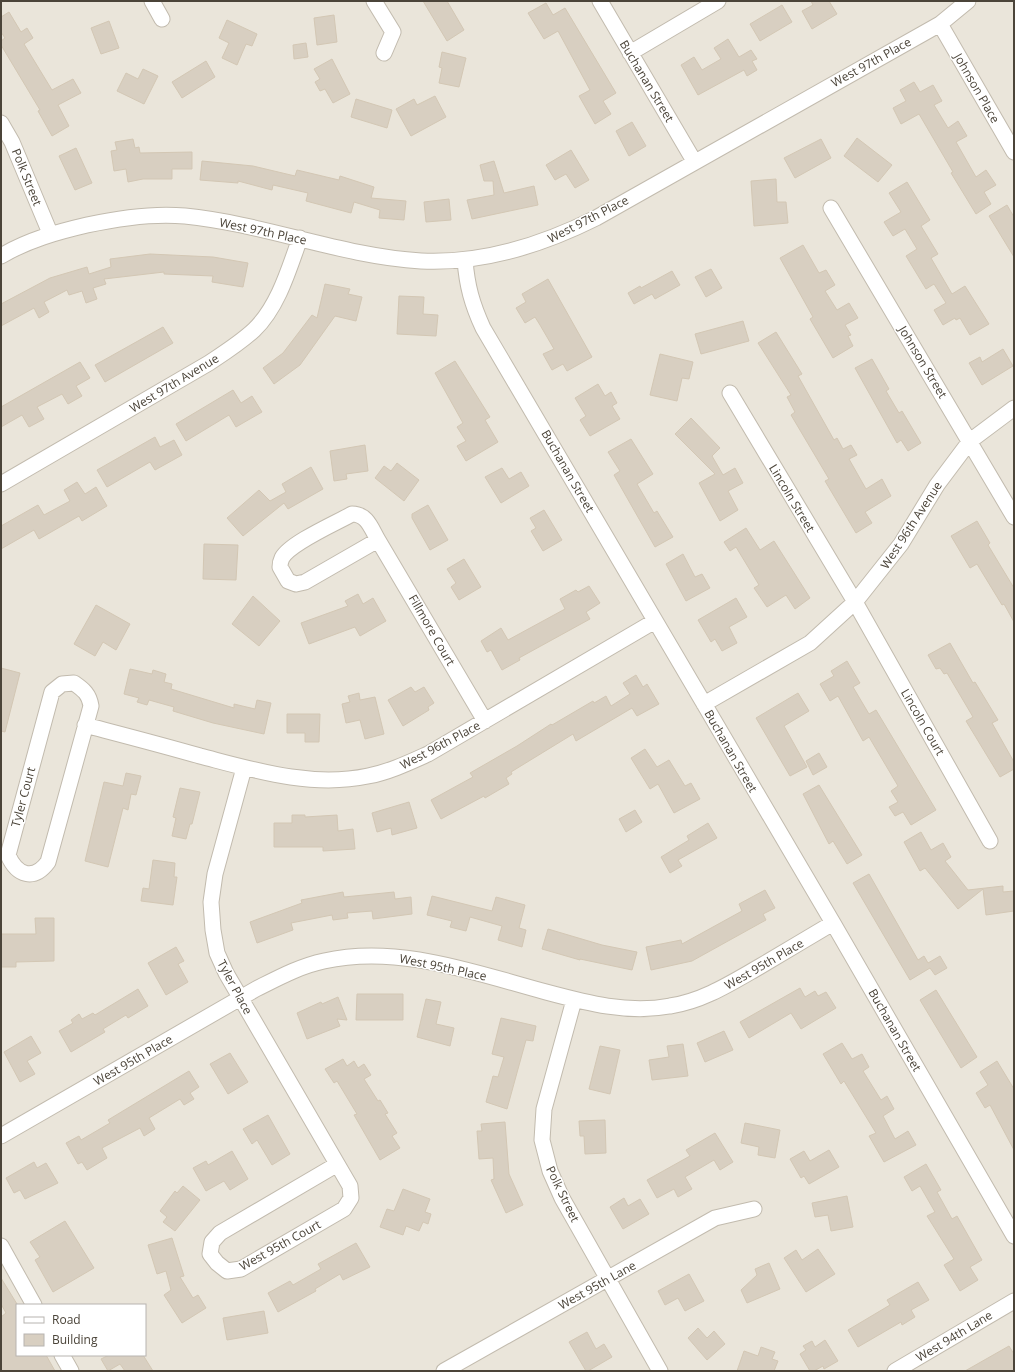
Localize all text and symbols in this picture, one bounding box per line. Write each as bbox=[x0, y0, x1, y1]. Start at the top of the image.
street label: West 97th Place bbox=[828, 33, 914, 91]
street label: Buchanan Street bbox=[616, 37, 678, 125]
street label: Johnson Place bbox=[950, 49, 1004, 126]
street label: Polk Street bbox=[8, 146, 46, 208]
street label: West 97th Place bbox=[545, 191, 632, 247]
street label: West 97th Place bbox=[218, 213, 308, 249]
street label: Johnson Street bbox=[894, 322, 951, 402]
street label: West 97th Avenue bbox=[126, 350, 222, 416]
street label: Buchanan Street bbox=[537, 427, 599, 515]
street label: Lincoln Street bbox=[765, 461, 819, 535]
street label: West 96th Avenue bbox=[876, 478, 946, 572]
street label: Fillmore Court bbox=[405, 591, 459, 669]
street label: Lincoln Court bbox=[897, 686, 949, 758]
street label: Buchanan Street bbox=[700, 707, 762, 795]
street label: West 96th Place bbox=[397, 717, 483, 773]
street label: Tyler Court bbox=[7, 765, 39, 829]
street label: West 95th Place bbox=[721, 934, 807, 994]
street label: West 95th Place bbox=[398, 949, 488, 985]
street label: Tyler Place bbox=[213, 957, 257, 1018]
street label: Buchanan Street bbox=[864, 986, 926, 1074]
street label: West 95th Place bbox=[90, 1030, 176, 1090]
street label: Polk Street bbox=[542, 1163, 584, 1225]
street label: West 95th Court bbox=[236, 1216, 324, 1274]
street label: West 95th Lane bbox=[555, 1256, 639, 1313]
legend bbox=[16, 1304, 146, 1356]
street label: West 94th Lane bbox=[913, 1306, 996, 1366]
text: Road bbox=[52, 1311, 81, 1328]
text: Building bbox=[52, 1331, 98, 1348]

